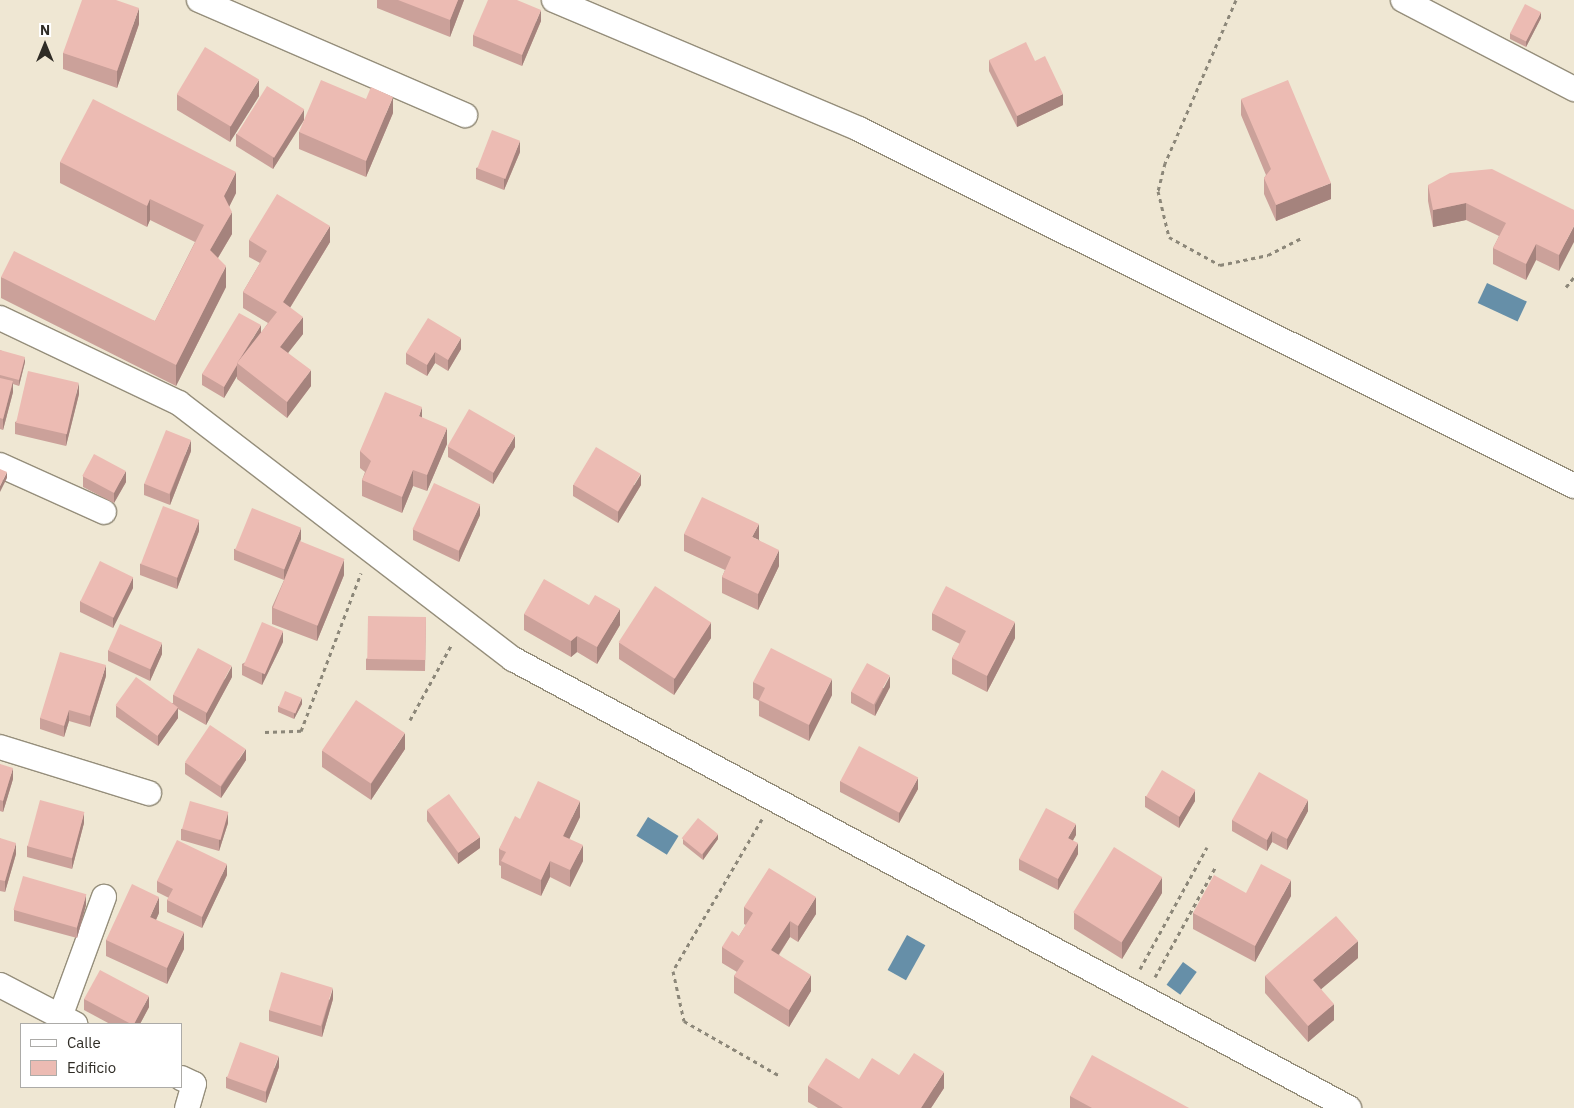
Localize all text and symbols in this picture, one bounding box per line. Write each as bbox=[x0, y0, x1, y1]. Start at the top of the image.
north arrow bbox=[20, 20, 70, 70]
text: N bbox=[40, 21, 50, 39]
legend bbox=[20, 1023, 182, 1088]
text: Calle bbox=[67, 1033, 101, 1052]
text: Edificio bbox=[67, 1058, 116, 1077]

